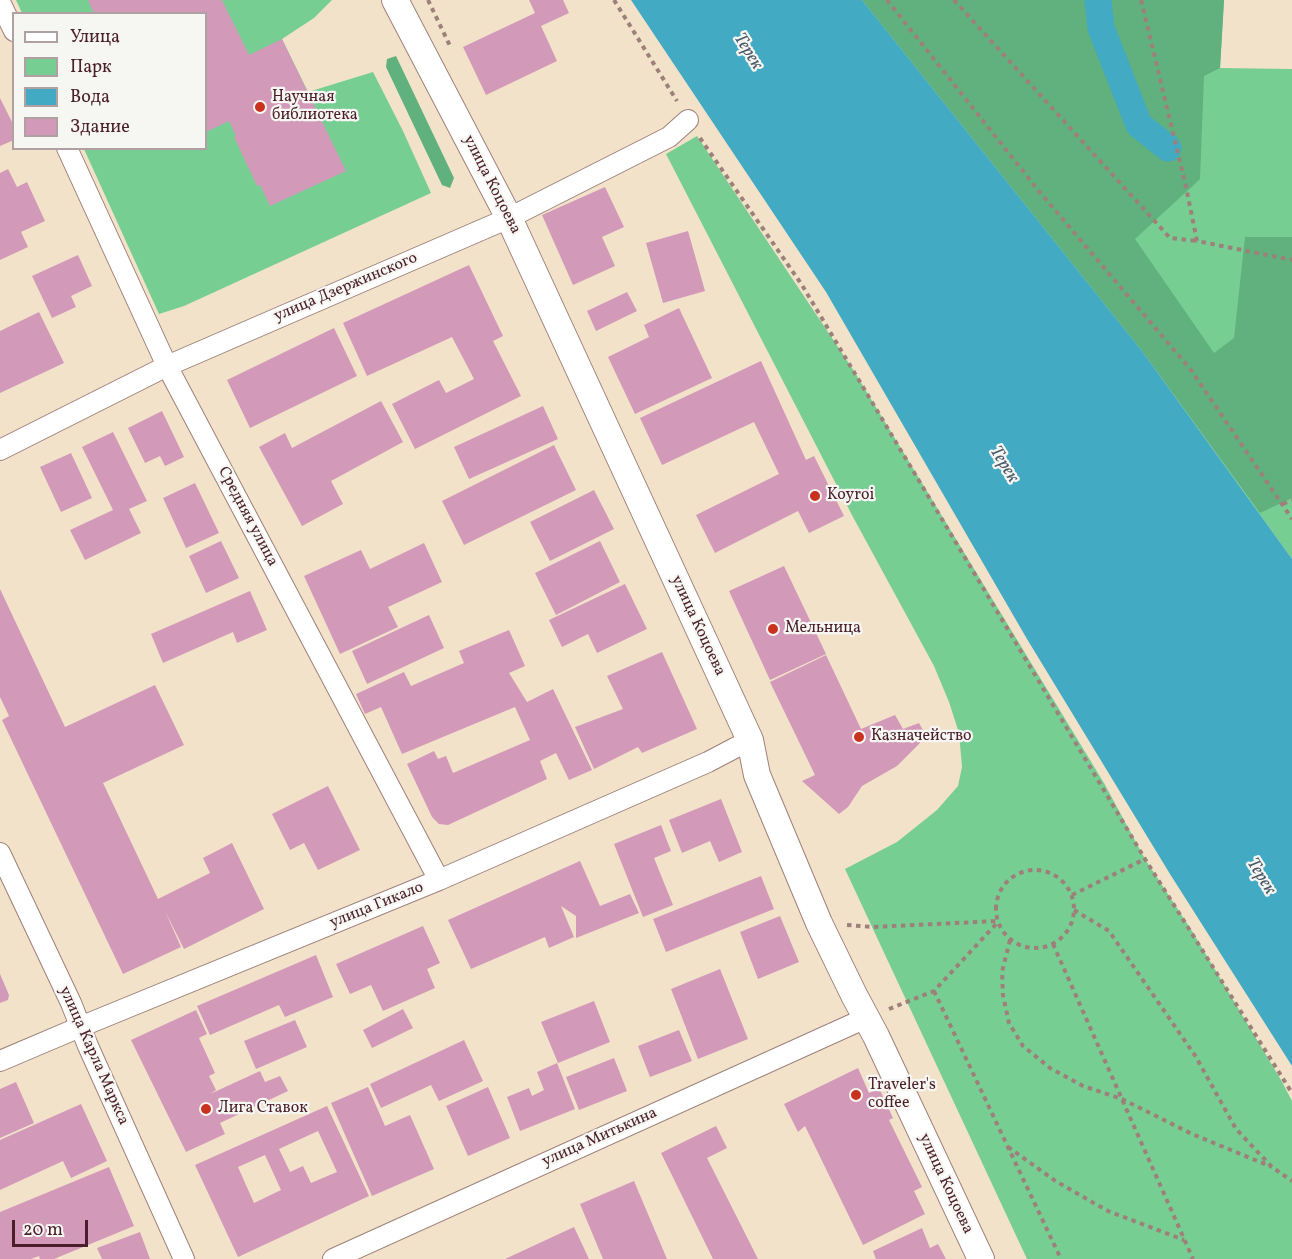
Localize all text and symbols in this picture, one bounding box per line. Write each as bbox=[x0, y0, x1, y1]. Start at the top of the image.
legend bbox=[12, 12, 207, 150]
text: Улица bbox=[70, 25, 120, 50]
water label: Терек bbox=[728, 30, 766, 74]
text: Парк bbox=[70, 55, 112, 80]
text: Вода bbox=[70, 85, 110, 110]
place label: Научная библиотека bbox=[272, 88, 358, 126]
marker: Научная библиотека bbox=[253, 100, 267, 114]
text: Здание bbox=[70, 115, 130, 140]
street label: улица Коцоева bbox=[458, 132, 524, 238]
street label: улица Дзержинского bbox=[271, 249, 421, 327]
water label: Терек bbox=[984, 443, 1022, 487]
street label: Средняя улица bbox=[213, 464, 281, 570]
place label: Koyroi bbox=[827, 486, 874, 506]
marker: Koyroi bbox=[808, 489, 822, 503]
street label: улица Коцоева bbox=[665, 573, 729, 679]
place label: Мельница bbox=[785, 619, 861, 639]
marker: Мельница bbox=[766, 622, 780, 636]
place label: Казначейство bbox=[871, 727, 972, 747]
marker: Казначейство bbox=[852, 730, 866, 744]
water label: Терек bbox=[1241, 855, 1279, 899]
street label: улица Гикало bbox=[327, 878, 427, 934]
street label: улица Карла Маркса bbox=[54, 984, 132, 1128]
place label: Traveler's coffee bbox=[868, 1076, 936, 1114]
marker: Traveler's coffee bbox=[849, 1088, 863, 1102]
place label: Лига Ставок bbox=[218, 1099, 308, 1119]
marker: Лига Ставок bbox=[199, 1102, 213, 1116]
street label: улица Митькина bbox=[539, 1104, 661, 1172]
street label: улица Коцоева bbox=[913, 1131, 977, 1237]
scale bar bbox=[15, 1208, 92, 1246]
text: 20 m bbox=[23, 1218, 63, 1243]

